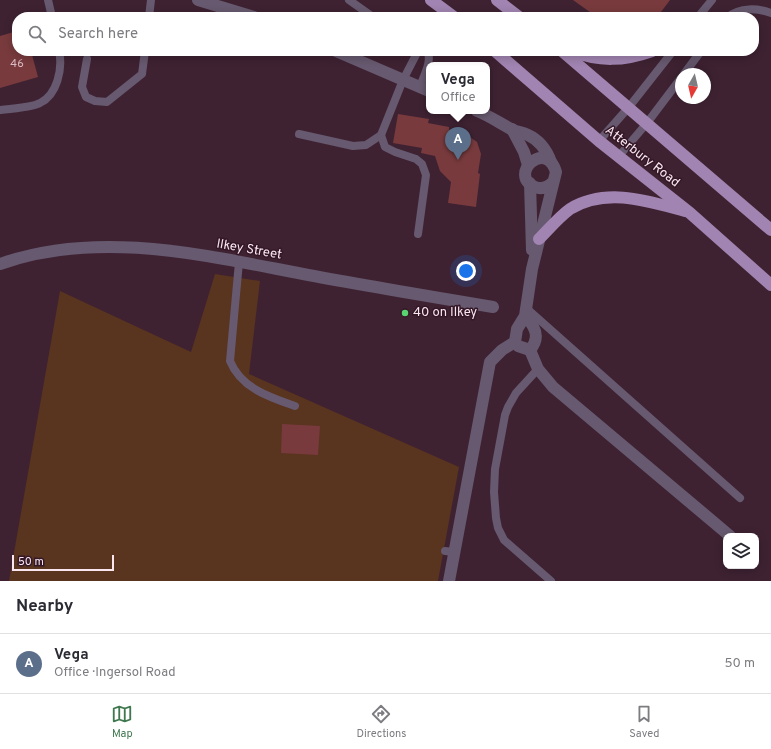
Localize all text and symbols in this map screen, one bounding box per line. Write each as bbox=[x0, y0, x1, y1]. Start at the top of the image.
search box bbox=[12, 12, 759, 56]
icon: search bbox=[26, 23, 48, 45]
text: Search here bbox=[58, 25, 138, 44]
house number: 46 bbox=[10, 57, 24, 71]
popup bbox=[426, 62, 490, 114]
north arrow bbox=[675, 68, 711, 104]
text: Vega bbox=[440, 71, 475, 90]
text: Office bbox=[440, 90, 476, 106]
street label: Atterbury Road bbox=[602, 123, 682, 191]
pin: A bbox=[445, 127, 471, 160]
street label: Ilkey Street bbox=[215, 236, 283, 264]
your location bbox=[456, 261, 476, 281]
place label: 40 on Ilkey bbox=[413, 305, 477, 321]
marker: 40 on Ilkey bbox=[400, 308, 410, 318]
map controls bbox=[723, 533, 759, 569]
button: layers bbox=[723, 533, 759, 569]
scale bar bbox=[12, 553, 114, 572]
text: 50 m bbox=[18, 555, 44, 569]
text: Nearby bbox=[16, 596, 73, 618]
text: Vega bbox=[54, 646, 89, 665]
text: A bbox=[24, 656, 34, 672]
text: 50 m bbox=[725, 656, 755, 672]
text: Office · Ingersol Road bbox=[54, 665, 176, 681]
tab: Map bbox=[111, 703, 133, 741]
tab: Directions bbox=[356, 703, 406, 741]
tab: Saved bbox=[629, 703, 660, 741]

